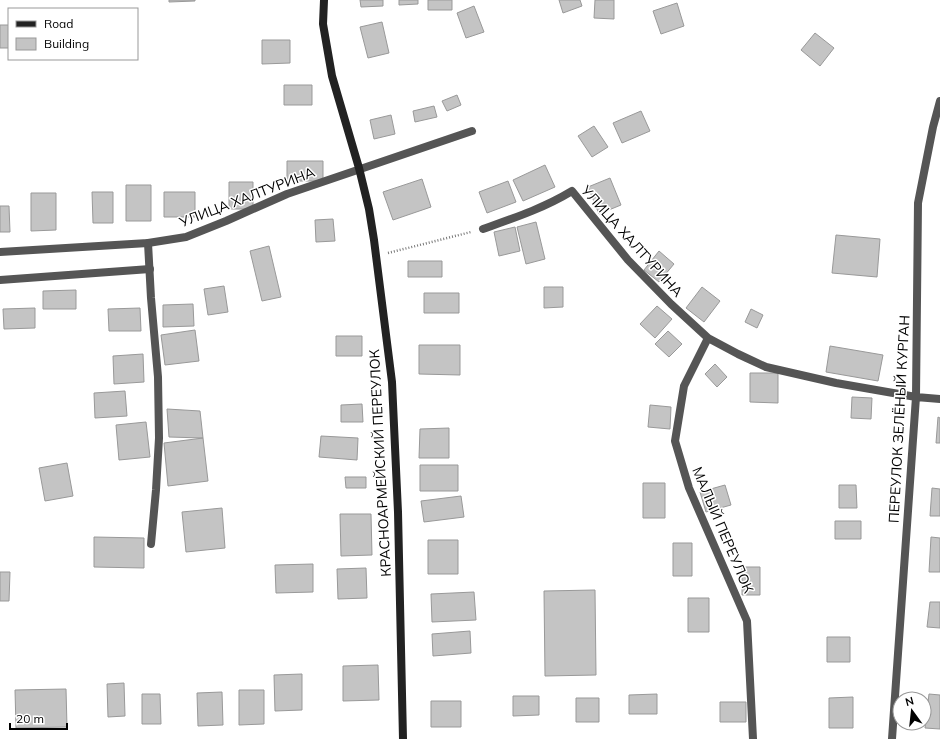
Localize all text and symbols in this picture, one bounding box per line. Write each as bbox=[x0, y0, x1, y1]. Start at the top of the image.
legend bbox=[8, 8, 138, 60]
text: Road bbox=[44, 16, 73, 31]
text: Building bbox=[44, 36, 89, 51]
street label: УЛИЦА ХАЛТУРИНА bbox=[176, 163, 318, 232]
street label: УЛИЦА ХАЛТУРИНА bbox=[577, 181, 687, 301]
street label: ПЕРЕУЛОК ЗЕЛЁНЫЙ КУРГАН bbox=[885, 314, 913, 524]
street label: КРАСНОАРМЕЙСКИЙ ПЕРЕУЛОК bbox=[365, 348, 395, 577]
street label: МАЛЫЙ ПЕРЕУЛОК bbox=[688, 464, 758, 597]
north arrow bbox=[892, 691, 932, 731]
text: N bbox=[904, 694, 915, 709]
scale bar bbox=[10, 705, 67, 731]
text: 20 m bbox=[16, 711, 44, 726]

